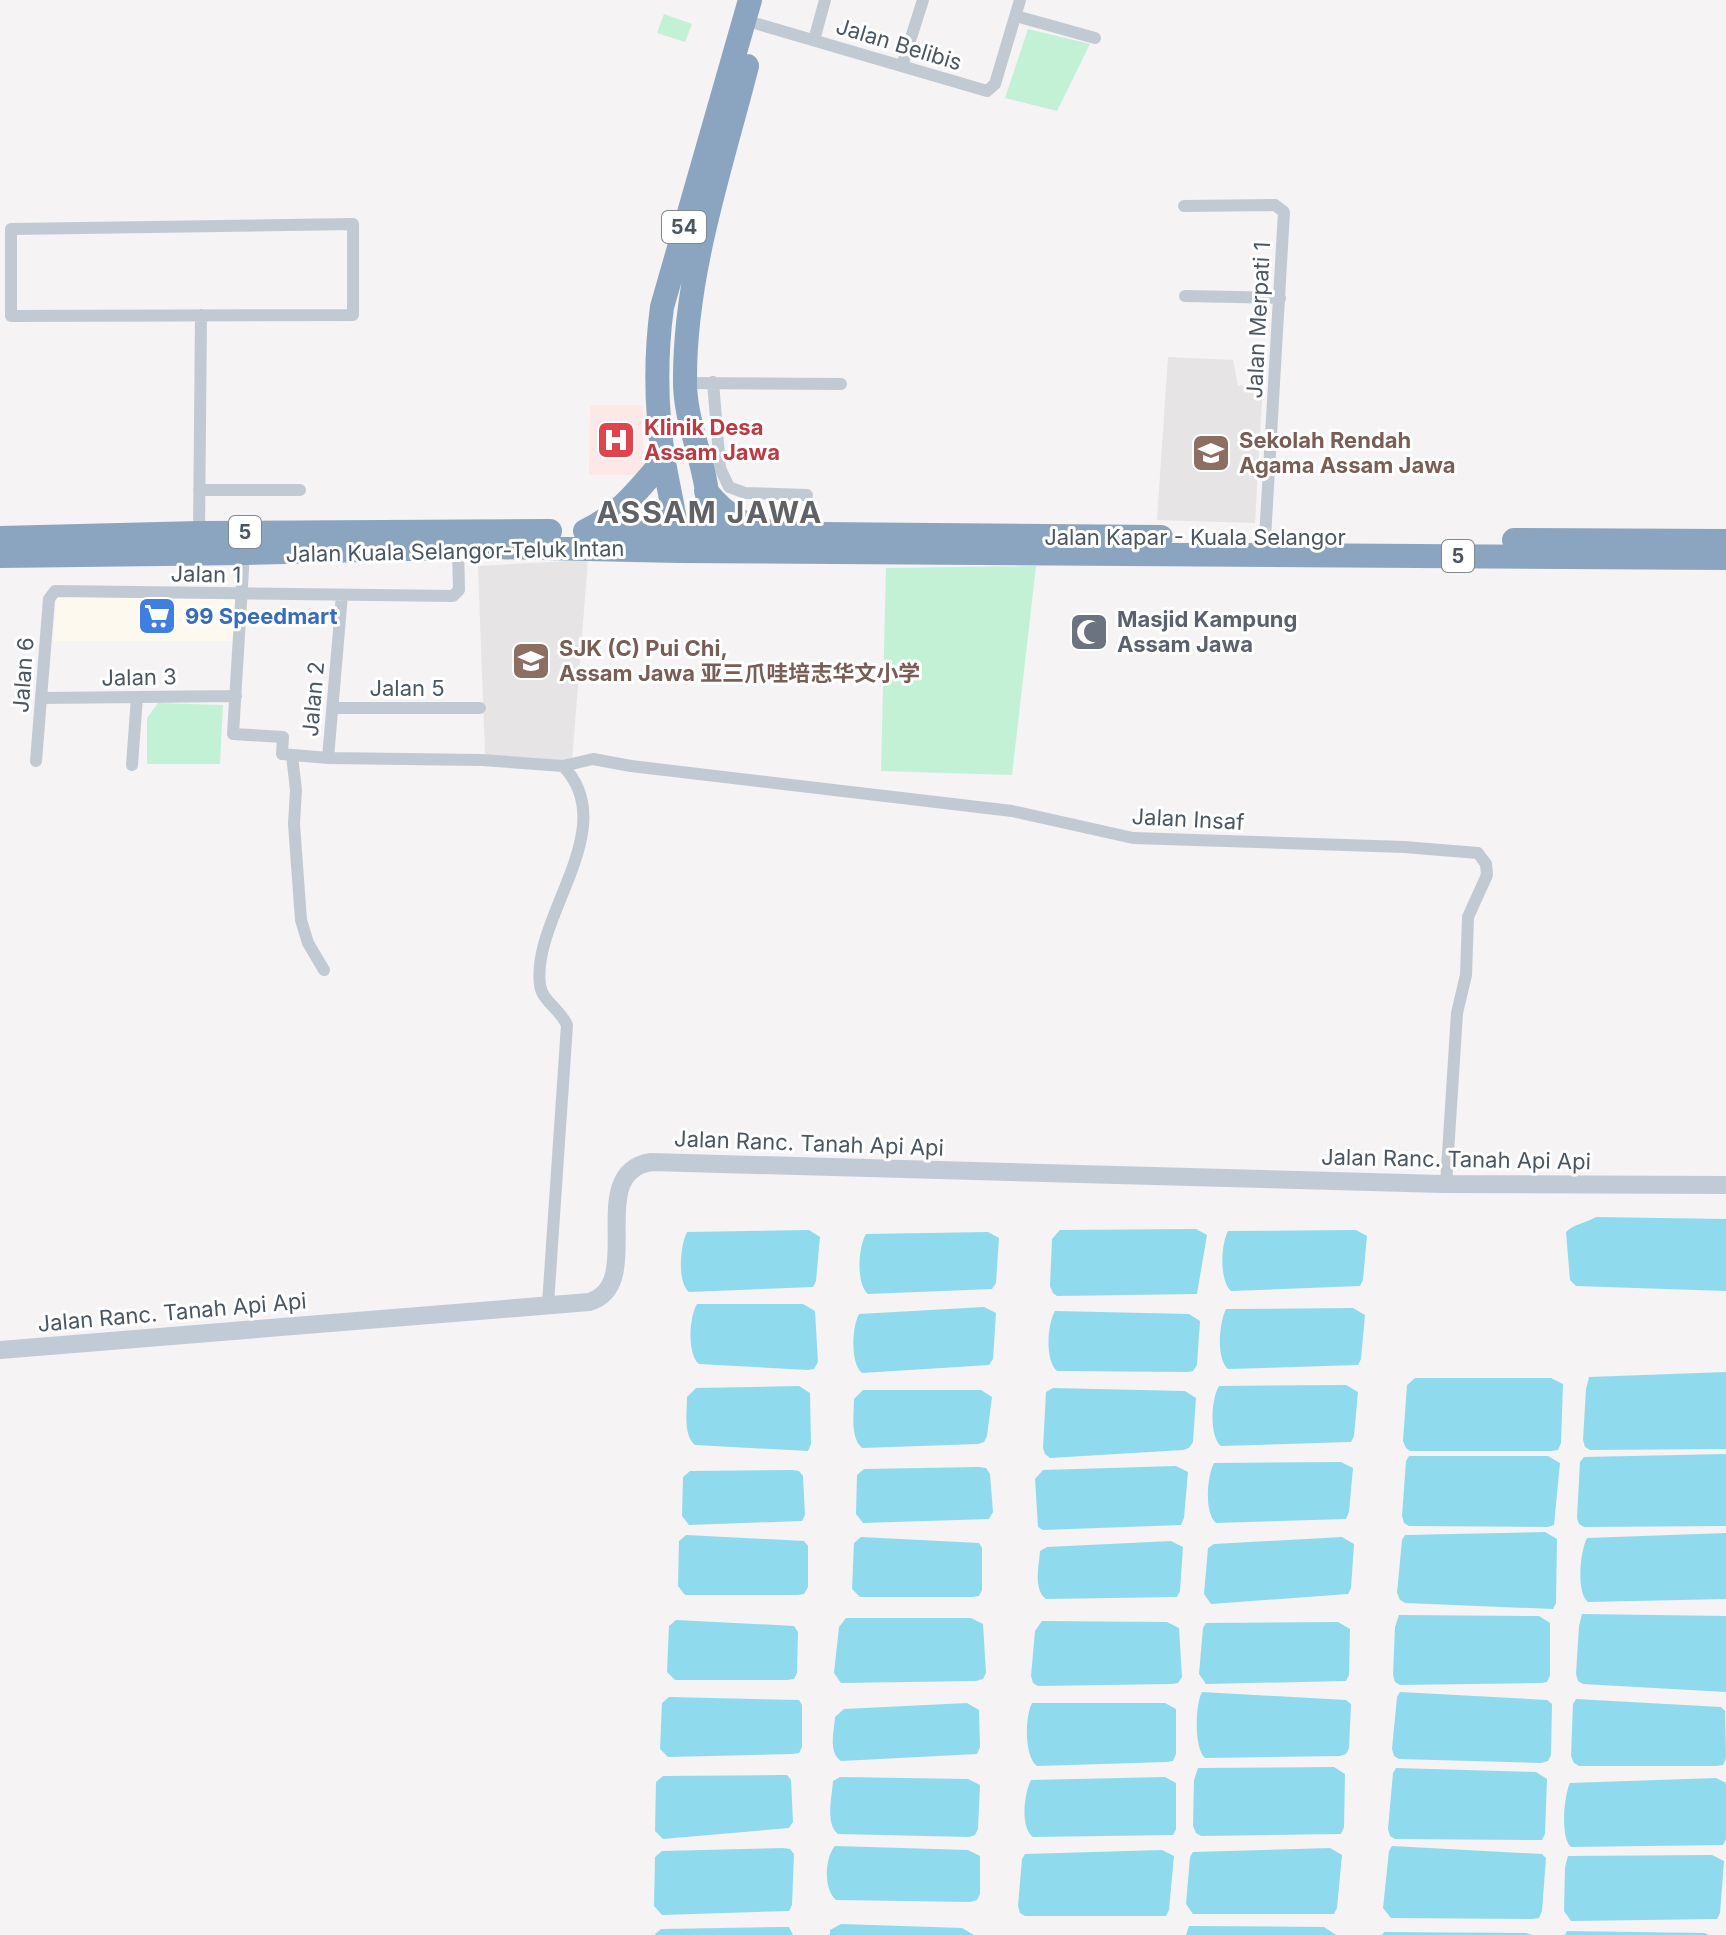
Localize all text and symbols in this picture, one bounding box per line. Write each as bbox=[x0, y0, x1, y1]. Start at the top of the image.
street label: Jalan Belibis bbox=[833, 13, 965, 75]
road number: 54 bbox=[662, 211, 706, 243]
street label: Jalan Merpati 1 bbox=[1241, 241, 1275, 399]
place label: Klinik Desa Assam Jawa bbox=[644, 414, 780, 465]
hospital icon: Klinik Desa Assam Jawa bbox=[595, 419, 637, 461]
place label: Sekolah Rendah Agama Assam Jawa bbox=[1239, 427, 1456, 478]
school or university icon: Sekolah Rendah Agama Assam Jawa bbox=[1190, 432, 1232, 474]
district label: ASSAM JAWA bbox=[597, 494, 823, 530]
road number: 5 bbox=[229, 516, 261, 548]
street label: Jalan Kapar - Kuala Selangor bbox=[1044, 524, 1346, 550]
street label: Jalan Kuala Selangor-Teluk Intan bbox=[285, 535, 625, 567]
road number: 5 bbox=[1442, 540, 1474, 572]
street label: Jalan 1 bbox=[170, 560, 242, 588]
supermarket icon: 99 Speedmart bbox=[136, 595, 178, 637]
place label: 99 Speedmart bbox=[185, 603, 337, 629]
place label: Masjid Kampung Assam Jawa bbox=[1117, 606, 1297, 657]
mosque icon: Masjid Kampung Assam Jawa bbox=[1068, 611, 1110, 653]
place label: SJK (C) Pui Chi, Assam Jawa 亚三爪哇培志华文小学 bbox=[559, 635, 920, 686]
street label: Jalan 6 bbox=[7, 636, 39, 714]
school or university icon: SJK (C) Pui Chi, Assam Jawa 亚三爪哇培志华文小学 bbox=[510, 640, 552, 682]
street label: Jalan 2 bbox=[297, 660, 329, 738]
street label: Jalan 3 bbox=[101, 663, 177, 691]
street label: Jalan 5 bbox=[369, 675, 445, 701]
street label: Jalan Insaf bbox=[1131, 803, 1245, 835]
street label: Jalan Ranc. Tanah Api Api bbox=[674, 1125, 944, 1161]
street label: Jalan Ranc. Tanah Api Api bbox=[1321, 1144, 1591, 1174]
street label: Jalan Ranc. Tanah Api Api bbox=[36, 1287, 308, 1337]

